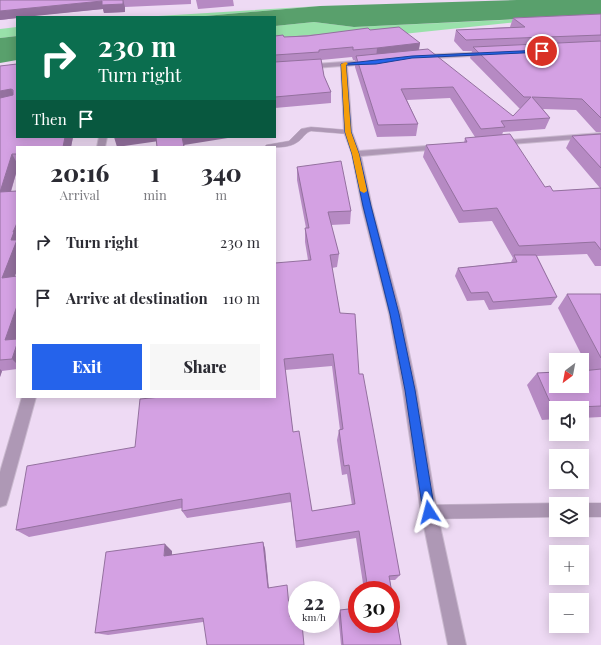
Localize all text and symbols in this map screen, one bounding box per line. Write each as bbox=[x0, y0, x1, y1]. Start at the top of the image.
text: 230 m bbox=[98, 27, 176, 64]
icon: right bbox=[32, 32, 84, 84]
pin bbox=[525, 34, 559, 68]
icon: arrive bbox=[531, 40, 553, 62]
text: Turn right bbox=[98, 63, 181, 87]
icon: arrive bbox=[75, 108, 97, 130]
text: Then bbox=[32, 109, 67, 129]
text: 20:16 bbox=[50, 156, 109, 188]
text: 1 bbox=[150, 156, 160, 188]
text: 340 bbox=[201, 156, 242, 188]
text: Arrival bbox=[60, 186, 100, 203]
text: min bbox=[144, 186, 167, 203]
text: m bbox=[216, 186, 227, 203]
icon: right bbox=[32, 231, 54, 253]
text: Turn right bbox=[66, 232, 139, 252]
text: 230 m bbox=[220, 232, 260, 252]
icon: arrive bbox=[32, 287, 54, 309]
text: Arrive at destination bbox=[66, 288, 208, 308]
text: 110 m bbox=[223, 288, 260, 308]
button: Exit bbox=[32, 344, 142, 390]
button: Share bbox=[150, 344, 260, 390]
north arrow bbox=[549, 353, 589, 393]
map controls bbox=[549, 353, 589, 633]
button: sound bbox=[549, 401, 589, 441]
button: search bbox=[549, 449, 589, 489]
position arrow bbox=[408, 491, 450, 533]
button: layers bbox=[549, 497, 589, 537]
button: + bbox=[549, 545, 589, 585]
speed limit sign: 30 bbox=[348, 581, 400, 633]
text: 22 bbox=[304, 588, 324, 615]
button: − bbox=[549, 593, 589, 633]
text: km/h bbox=[302, 610, 326, 624]

